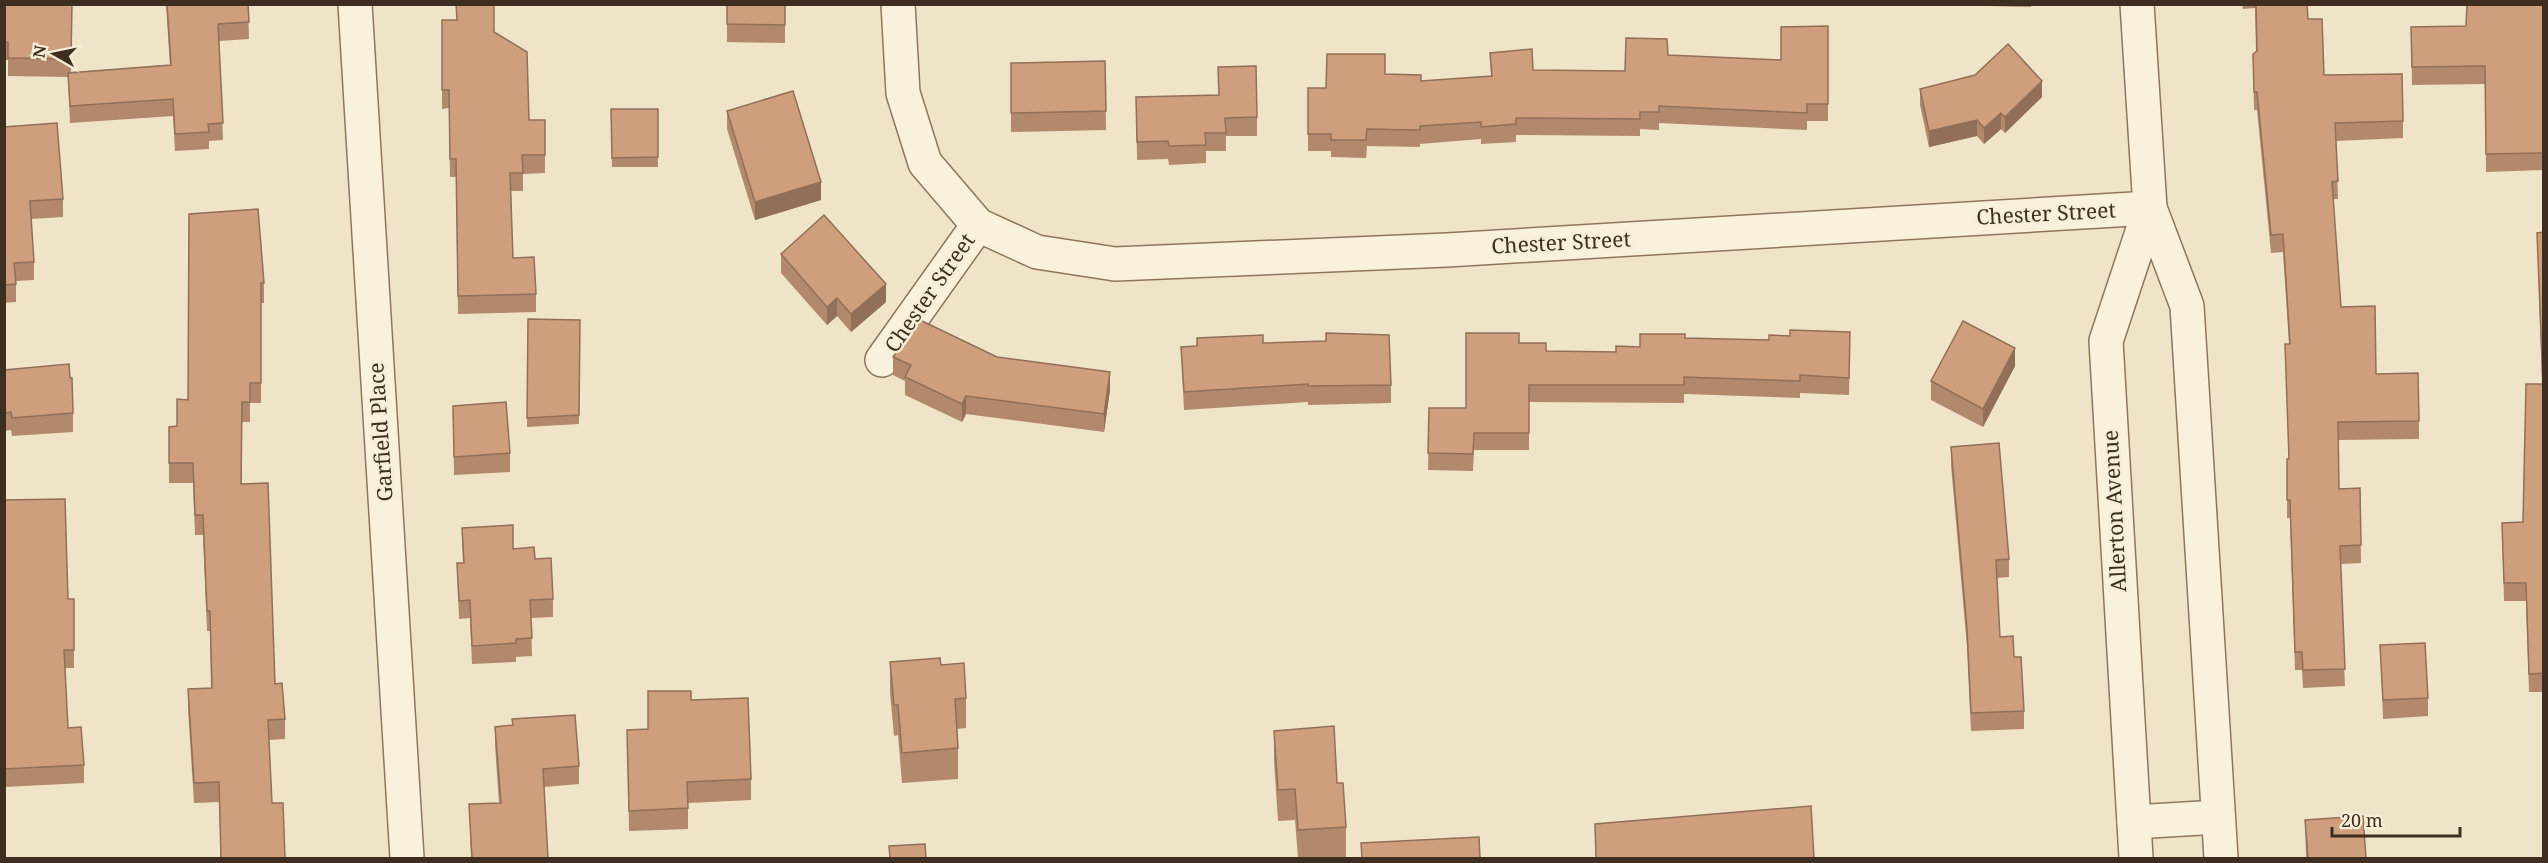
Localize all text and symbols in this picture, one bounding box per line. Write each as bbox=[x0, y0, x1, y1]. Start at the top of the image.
north arrow bbox=[24, 24, 84, 84]
text: N bbox=[27, 43, 51, 60]
street label: Chester Street bbox=[1976, 195, 2116, 231]
street label: Chester Street bbox=[1491, 224, 1631, 260]
street label: Chester Street bbox=[878, 227, 981, 358]
street label: Garfield Place bbox=[361, 362, 399, 503]
street label: Allerton Avenue bbox=[2096, 429, 2132, 593]
scale bar bbox=[2332, 800, 2460, 838]
text: 20 m bbox=[2341, 808, 2383, 832]

